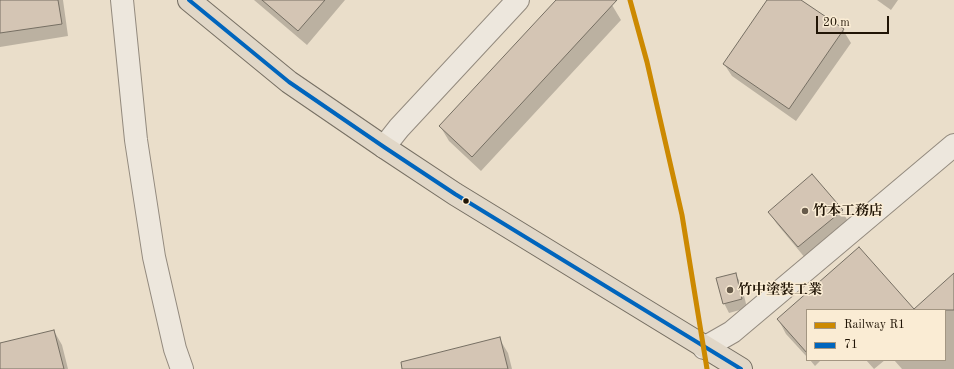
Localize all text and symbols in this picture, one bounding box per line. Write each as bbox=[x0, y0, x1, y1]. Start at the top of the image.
scale bar bbox=[818, 8, 891, 34]
text: 20 m bbox=[823, 17, 850, 29]
unlabelled marker bbox=[461, 196, 471, 206]
place label: 竹本工務店 bbox=[813, 203, 883, 219]
marker: 竹本工務店 bbox=[800, 206, 810, 216]
place label: 竹中塗装工業 bbox=[738, 282, 822, 298]
marker: 竹中塗装工業 bbox=[725, 285, 735, 295]
legend bbox=[806, 309, 946, 361]
text: Railway R1 bbox=[844, 319, 905, 331]
text: 71 bbox=[844, 339, 858, 351]

